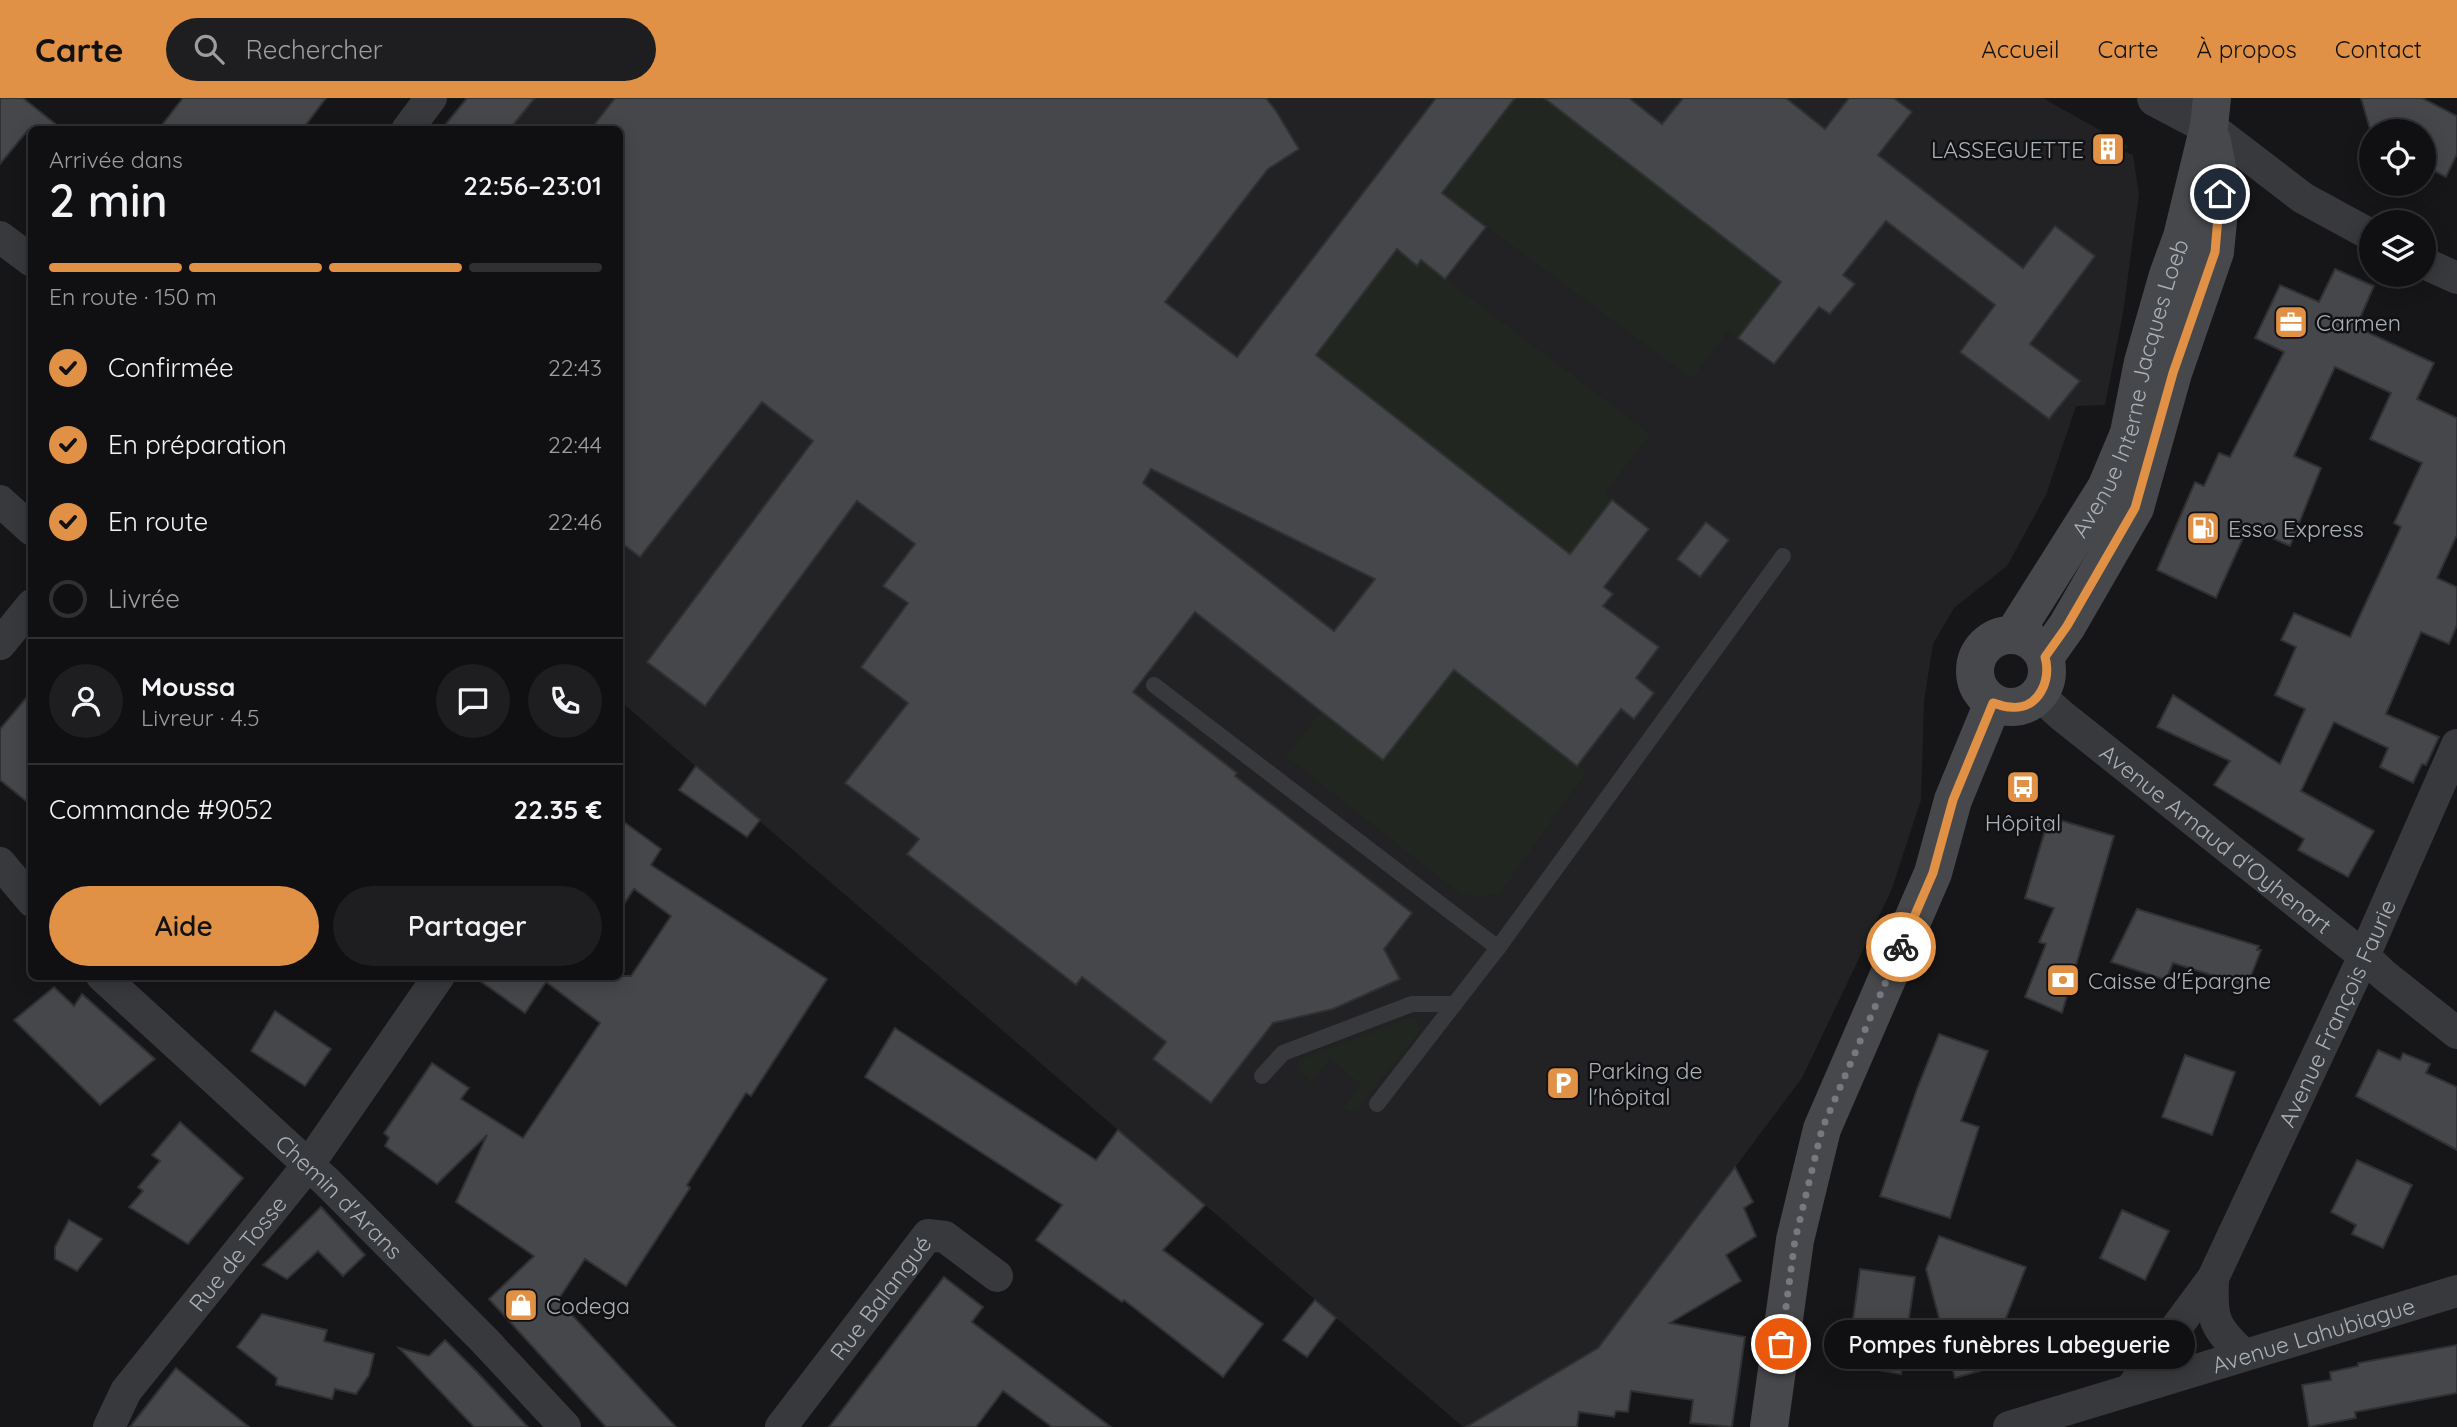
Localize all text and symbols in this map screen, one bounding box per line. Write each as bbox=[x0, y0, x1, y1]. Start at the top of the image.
search box bbox=[166, 18, 656, 81]
text: Carte bbox=[35, 29, 124, 70]
icon: search bbox=[190, 30, 228, 68]
text: Rechercher bbox=[246, 33, 383, 66]
text: Accueil bbox=[1981, 34, 2060, 64]
text: Carte bbox=[2098, 34, 2159, 64]
text: À propos bbox=[2197, 34, 2297, 64]
text: Contact bbox=[2335, 34, 2422, 64]
map controls bbox=[2359, 119, 2436, 287]
button: locate bbox=[2359, 119, 2436, 196]
building icon: LASSEGUETTE bbox=[2089, 130, 2127, 168]
place label: LASSEGUETTE bbox=[1931, 135, 2084, 164]
text: Arrivée dans bbox=[49, 145, 183, 174]
pin bbox=[2190, 164, 2250, 224]
text: 22:56–23:01 bbox=[463, 169, 602, 202]
text: 2 min bbox=[49, 171, 168, 229]
icon: home bbox=[2201, 175, 2239, 213]
button: layers bbox=[2359, 210, 2436, 287]
street label: Avenue Interne Jacques Loeb bbox=[2064, 235, 2195, 542]
text: En route · 150 m bbox=[49, 282, 217, 311]
office icon: Carmen bbox=[2272, 303, 2310, 341]
place label: Carmen bbox=[2316, 308, 2401, 337]
icon: check bbox=[49, 349, 87, 387]
text: Confirmée bbox=[108, 351, 234, 384]
text: 22:43 bbox=[548, 353, 602, 382]
icon: check bbox=[49, 426, 87, 464]
text: En préparation bbox=[108, 428, 287, 461]
text: 22:44 bbox=[548, 430, 602, 459]
icon: check bbox=[49, 503, 87, 541]
text: En route bbox=[108, 505, 208, 538]
text: 22:46 bbox=[548, 507, 602, 536]
fuel station icon: Esso Express bbox=[2184, 509, 2222, 547]
place label: Esso Express bbox=[2228, 514, 2364, 543]
text: Livrée bbox=[108, 582, 180, 615]
button: person bbox=[49, 664, 123, 738]
button: chat bbox=[436, 664, 510, 738]
button: phone bbox=[528, 664, 602, 738]
text: Moussa bbox=[141, 670, 235, 703]
text: Livreur · 4.5 bbox=[141, 703, 259, 732]
street label: Avenue Arnaud d'Oyhenart bbox=[2094, 737, 2338, 940]
bus stop icon: Hôpital bbox=[2004, 768, 2042, 806]
text: Commande #9052 bbox=[49, 793, 273, 826]
text: 22.35 € bbox=[513, 793, 602, 826]
place label: Hôpital bbox=[1985, 808, 2061, 837]
button: Aide bbox=[49, 886, 319, 966]
button: Partager bbox=[333, 886, 602, 966]
street label: Avenue François Faurie bbox=[2272, 895, 2402, 1131]
courier bbox=[1866, 912, 1936, 982]
icon: bike bbox=[1882, 928, 1920, 966]
bank icon: Caisse d'Épargne bbox=[2044, 961, 2082, 999]
place label: Caisse d'Épargne bbox=[2088, 966, 2271, 995]
place label: Parking de l'hôpital bbox=[1588, 1056, 1702, 1111]
parking icon: Parking de l'hôpital bbox=[1544, 1064, 1582, 1102]
street label: Chemin d'Arans bbox=[270, 1128, 409, 1265]
street label: Rue de Tosse bbox=[182, 1189, 293, 1317]
street label: Rue Balangué bbox=[823, 1229, 937, 1366]
shop icon: Codega bbox=[502, 1286, 540, 1324]
street label: Avenue Lahubiague bbox=[2208, 1290, 2418, 1379]
place label: Codega bbox=[546, 1291, 630, 1320]
pin bbox=[1751, 1314, 1811, 1374]
callout: Pompes funèbres Labeguerie bbox=[1823, 1320, 2194, 1368]
icon: bag bbox=[1762, 1325, 1800, 1363]
text: Pompes funèbres Labeguerie bbox=[1849, 1330, 2170, 1359]

